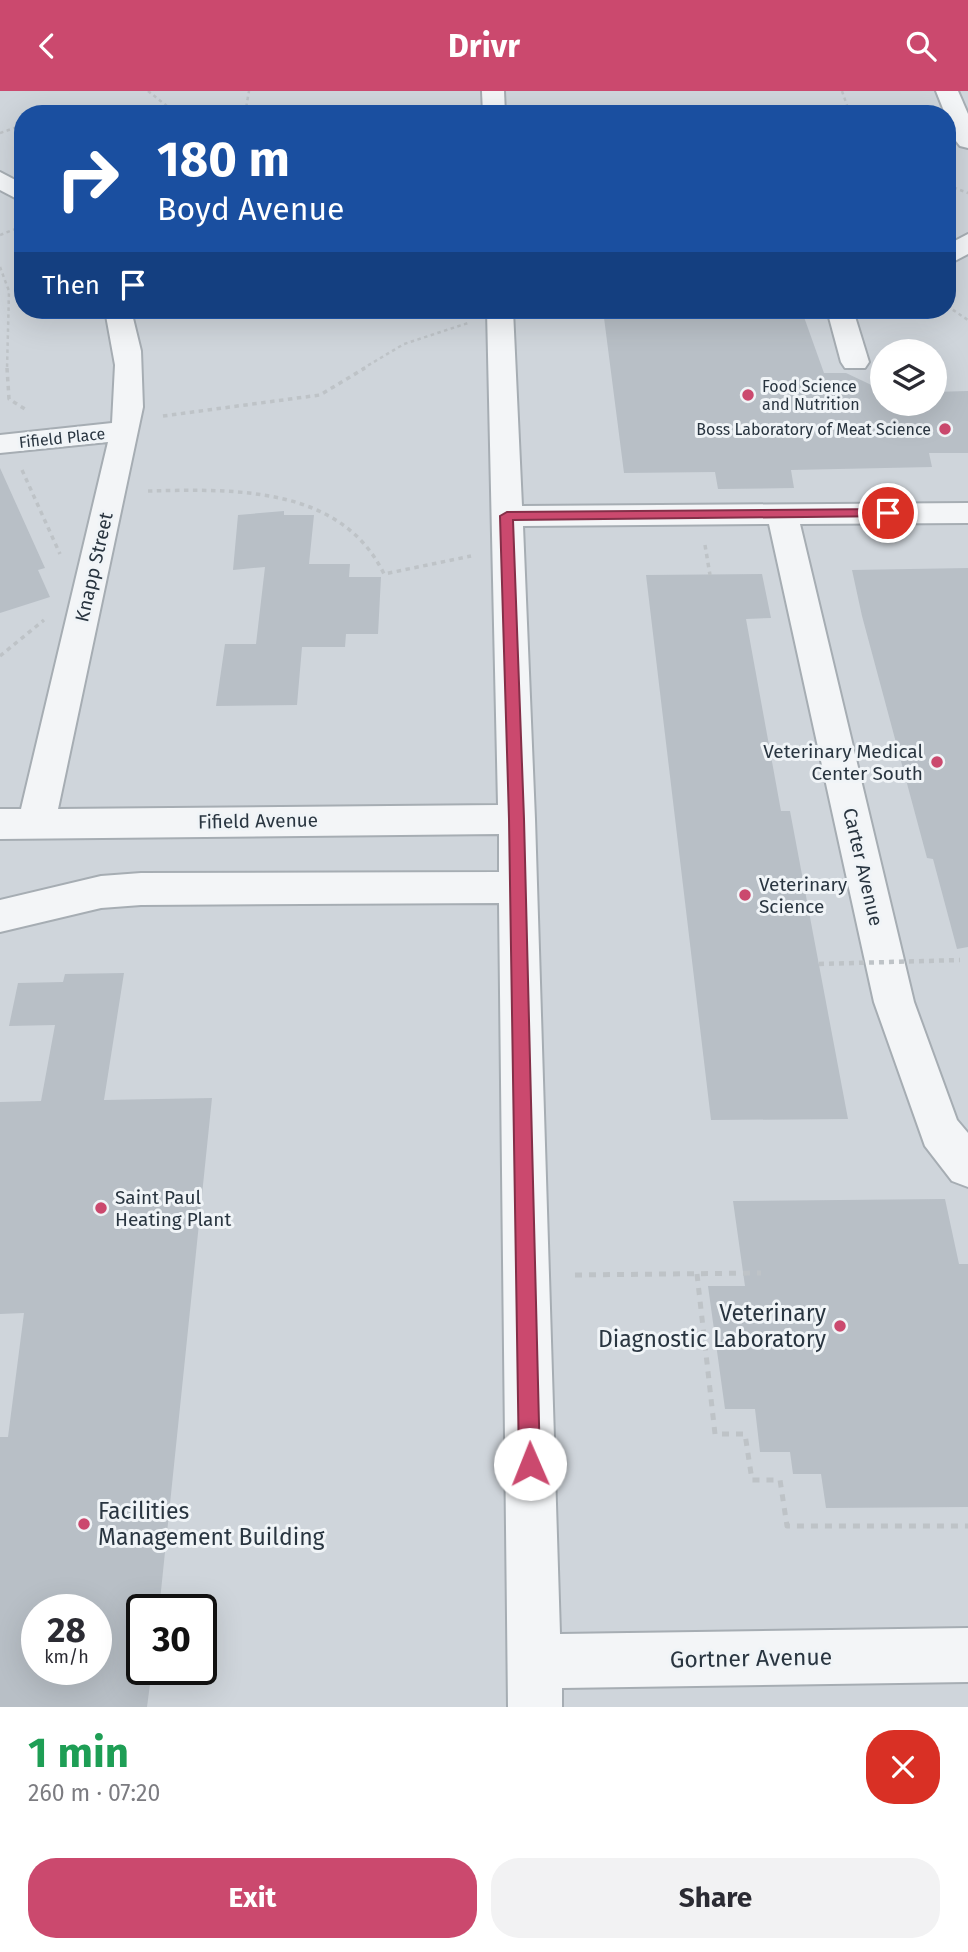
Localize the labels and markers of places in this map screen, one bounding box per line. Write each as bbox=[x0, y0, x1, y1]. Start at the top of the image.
place label: Food Science and Nutrition bbox=[762, 377, 860, 414]
marker: Food Science and Nutrition bbox=[740, 387, 756, 403]
place label: Boss Laboratory of Meat Science bbox=[696, 420, 931, 439]
marker: Boss Laboratory of Meat Science bbox=[937, 421, 953, 437]
pin bbox=[858, 483, 918, 543]
place label: Veterinary Medical Center South bbox=[763, 740, 923, 785]
marker: Veterinary Medical Center South bbox=[929, 754, 945, 770]
place label: Veterinary Science bbox=[759, 873, 848, 918]
marker: Veterinary Science bbox=[737, 887, 753, 903]
place label: Saint Paul Heating Plant bbox=[115, 1186, 231, 1231]
marker: Saint Paul Heating Plant bbox=[93, 1200, 109, 1216]
place label: Veterinary Diagnostic Laboratory bbox=[598, 1299, 827, 1353]
marker: Veterinary Diagnostic Laboratory bbox=[832, 1318, 848, 1334]
place label: Facilities Management Building bbox=[98, 1497, 325, 1551]
marker: Facilities Management Building bbox=[76, 1516, 92, 1532]

